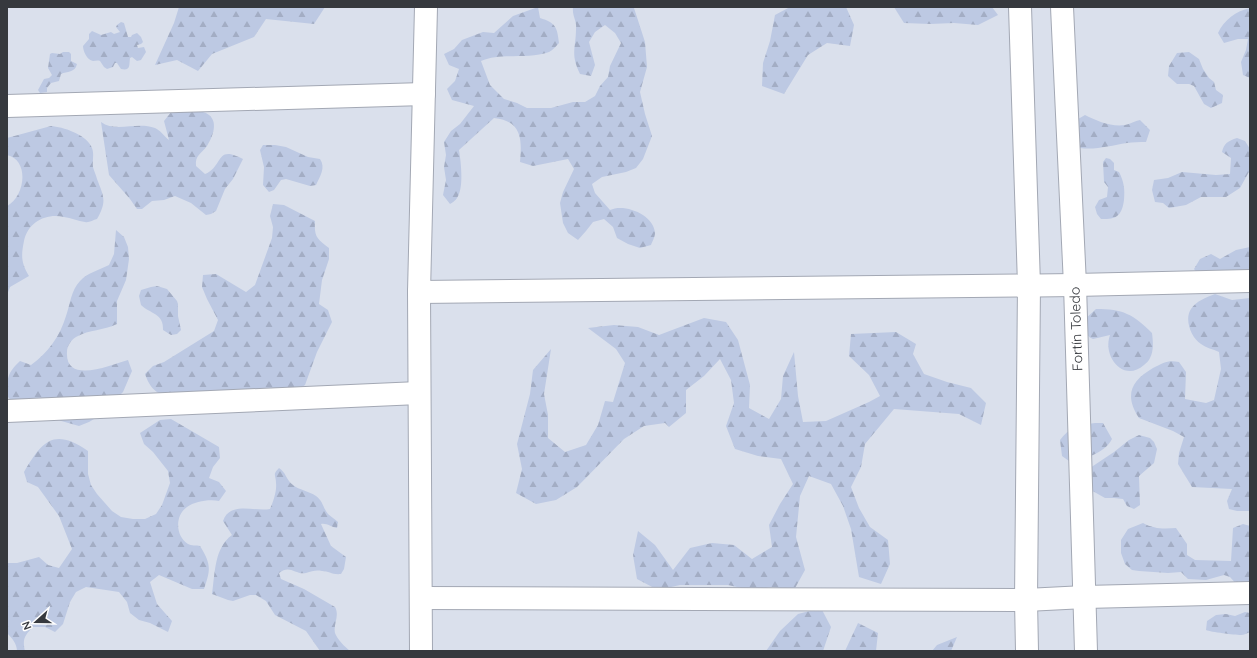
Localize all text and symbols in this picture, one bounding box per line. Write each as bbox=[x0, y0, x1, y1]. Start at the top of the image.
street label: Fortín Toledo bbox=[1066, 287, 1086, 371]
north arrow bbox=[16, 602, 56, 642]
text: N bbox=[19, 619, 35, 632]

